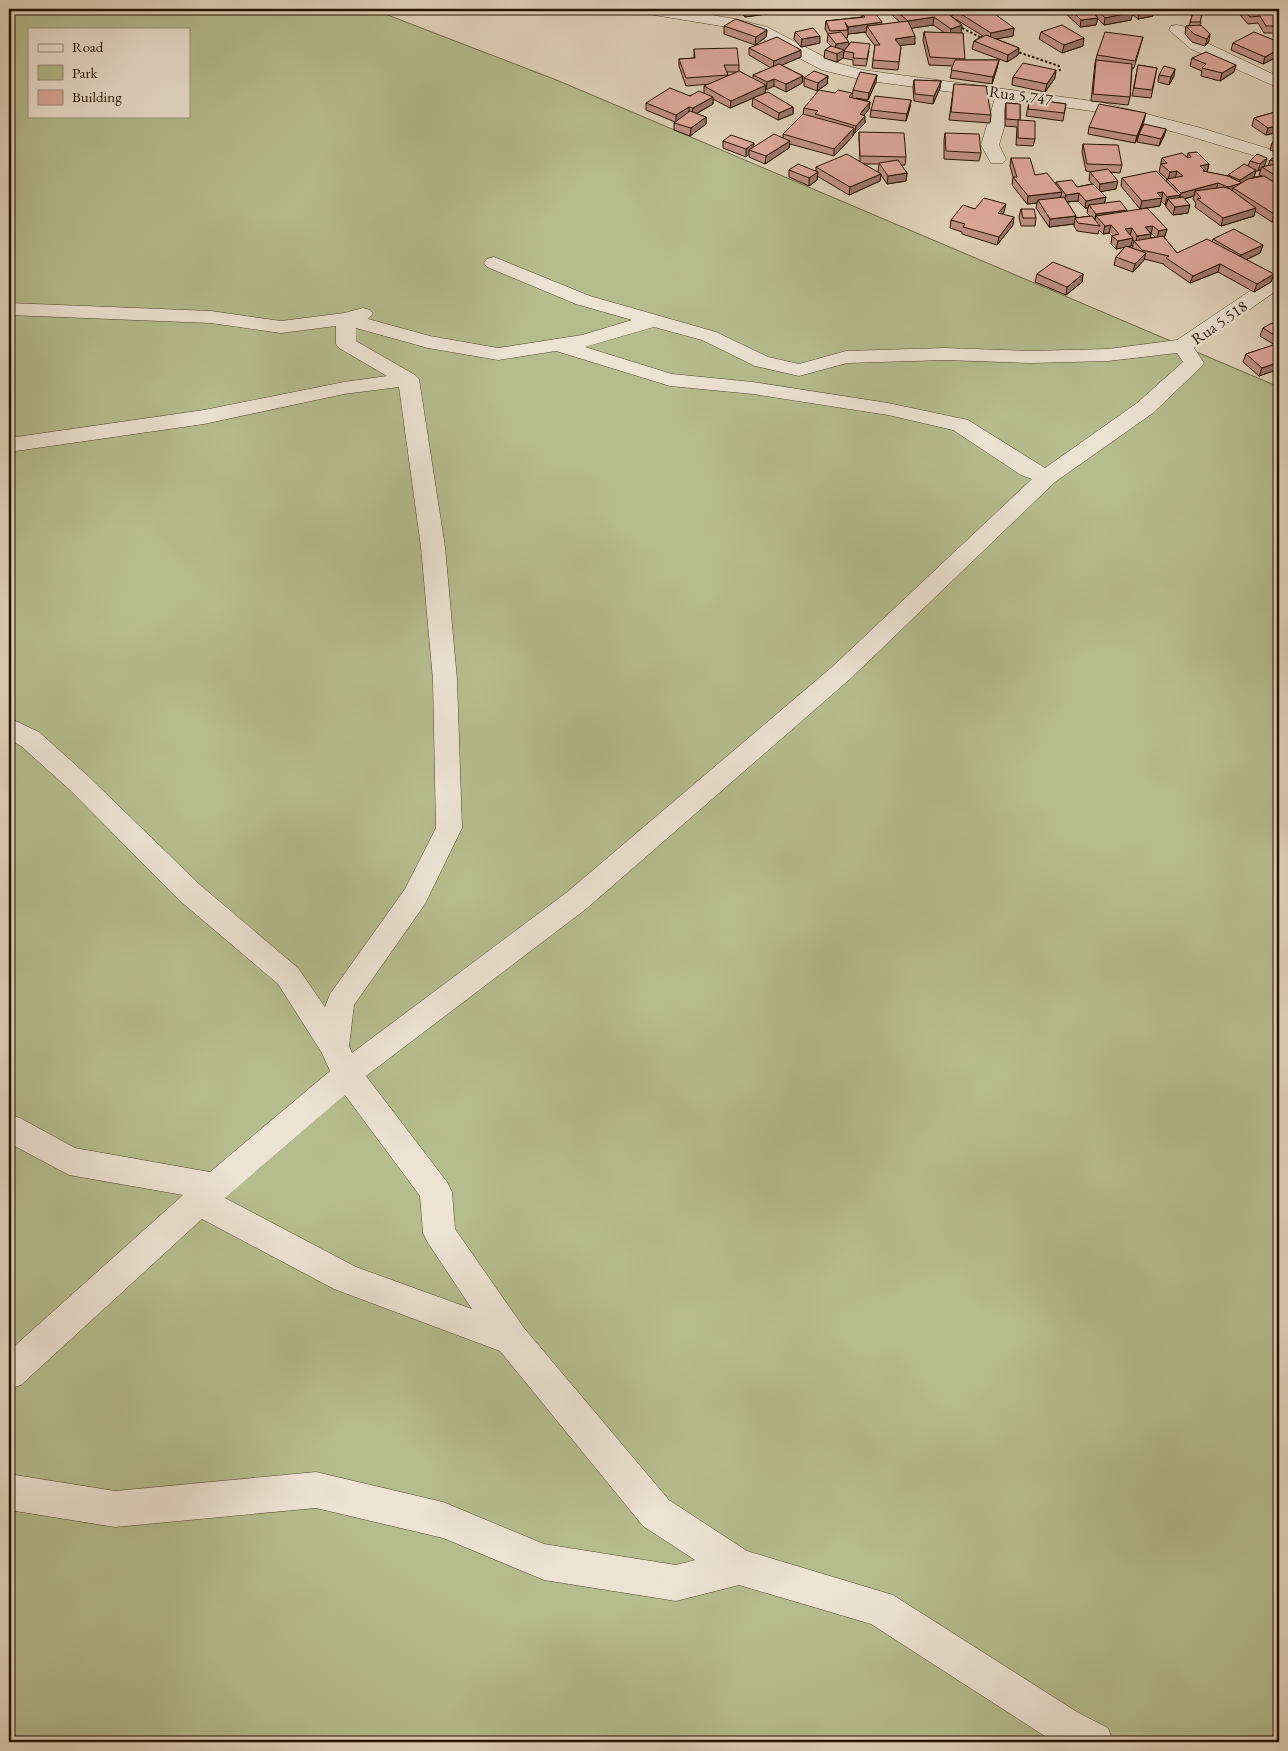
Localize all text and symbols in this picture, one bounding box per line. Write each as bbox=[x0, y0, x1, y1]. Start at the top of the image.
legend bbox=[28, 28, 190, 118]
text: Road bbox=[72, 37, 104, 56]
text: Park bbox=[72, 63, 99, 82]
street label: Rua 5.747 bbox=[988, 81, 1054, 110]
text: Building bbox=[72, 87, 122, 106]
street label: Rua 5.518 bbox=[1187, 295, 1252, 349]

